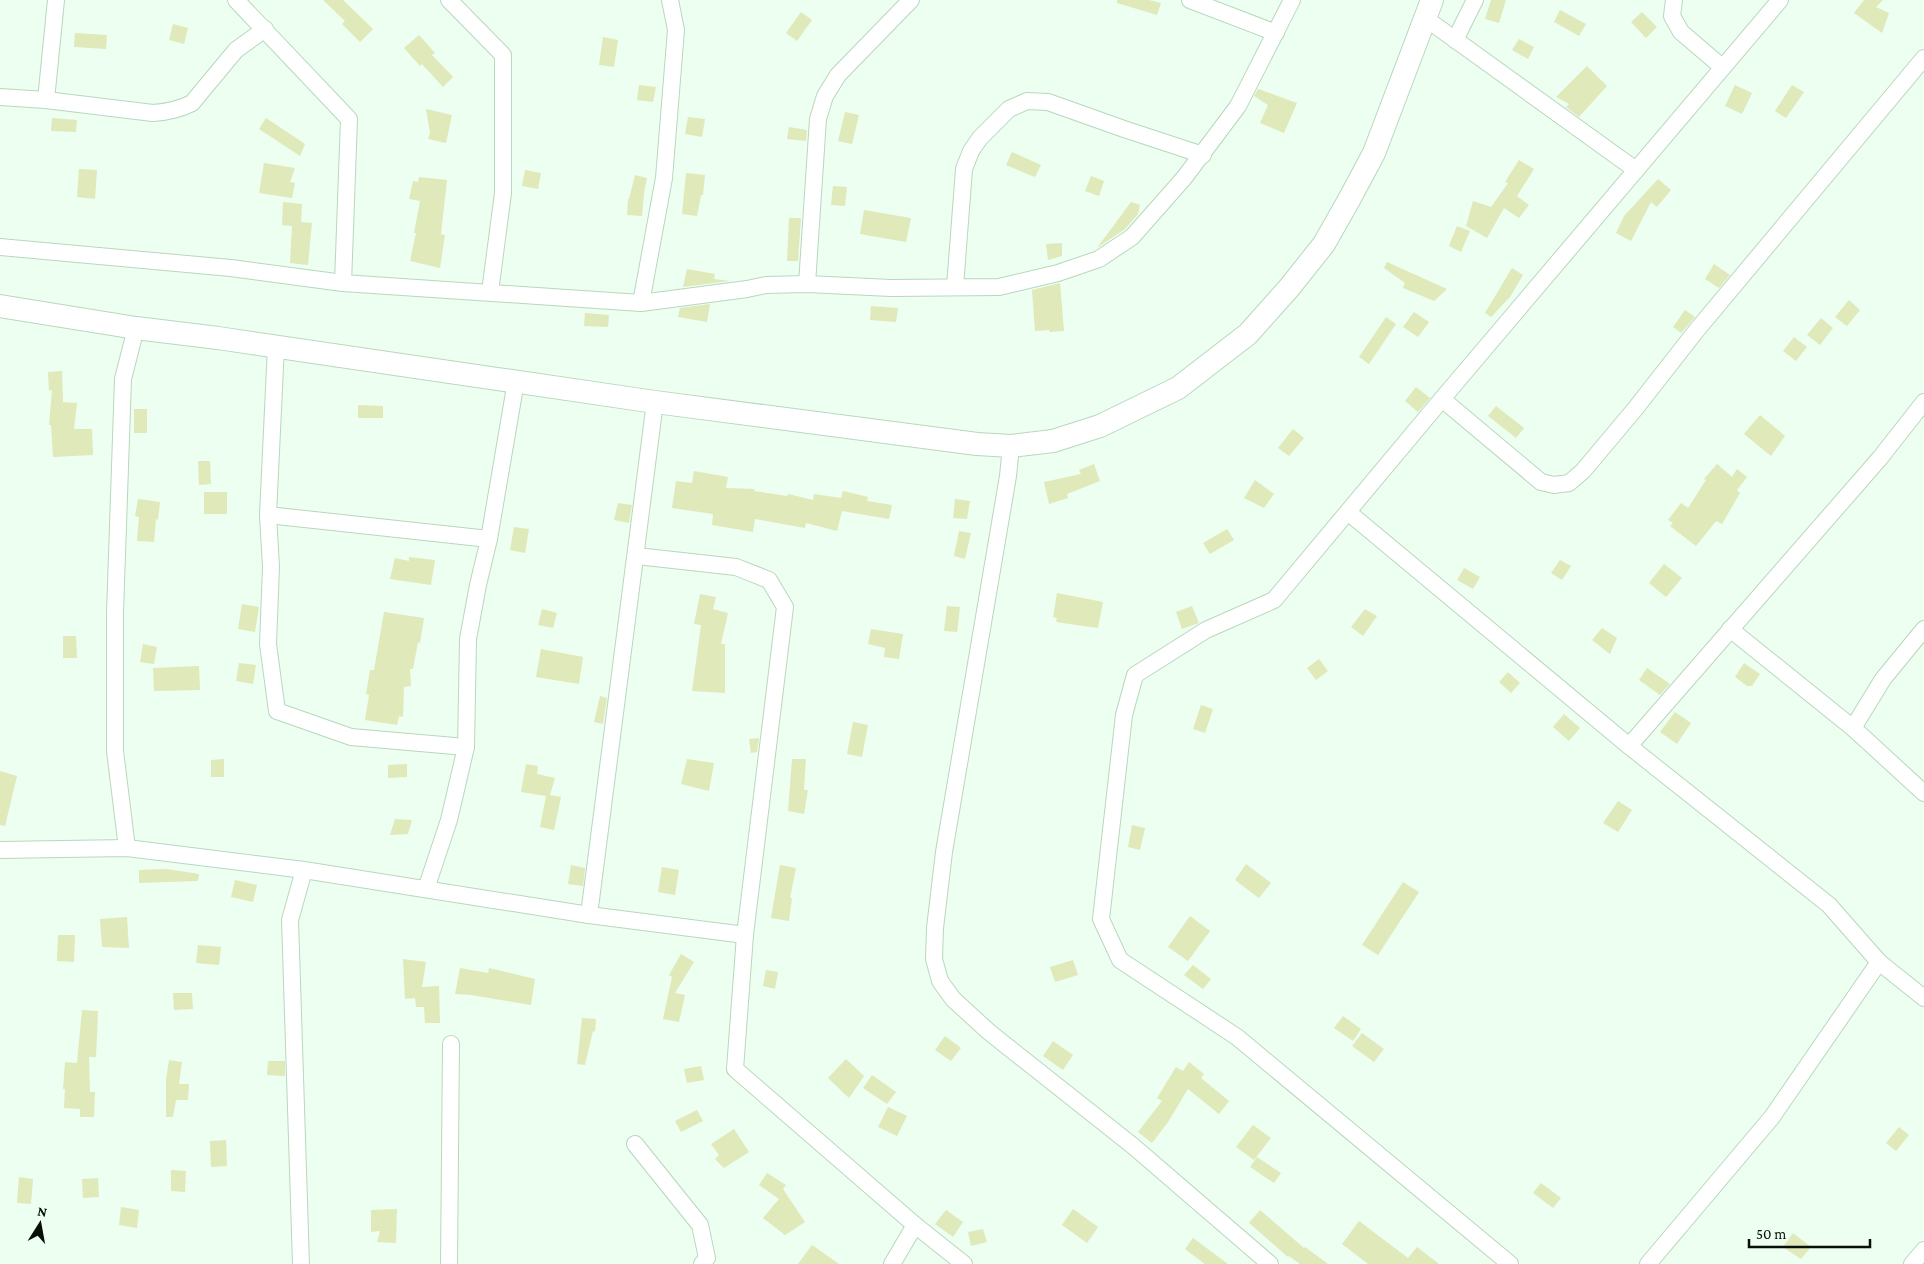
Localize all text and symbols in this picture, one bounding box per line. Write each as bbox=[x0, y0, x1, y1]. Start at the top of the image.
north arrow bbox=[15, 1199, 65, 1249]
text: N bbox=[36, 1202, 49, 1220]
scale bar bbox=[1749, 1216, 1870, 1248]
text: 50 m bbox=[1756, 1226, 1786, 1242]

